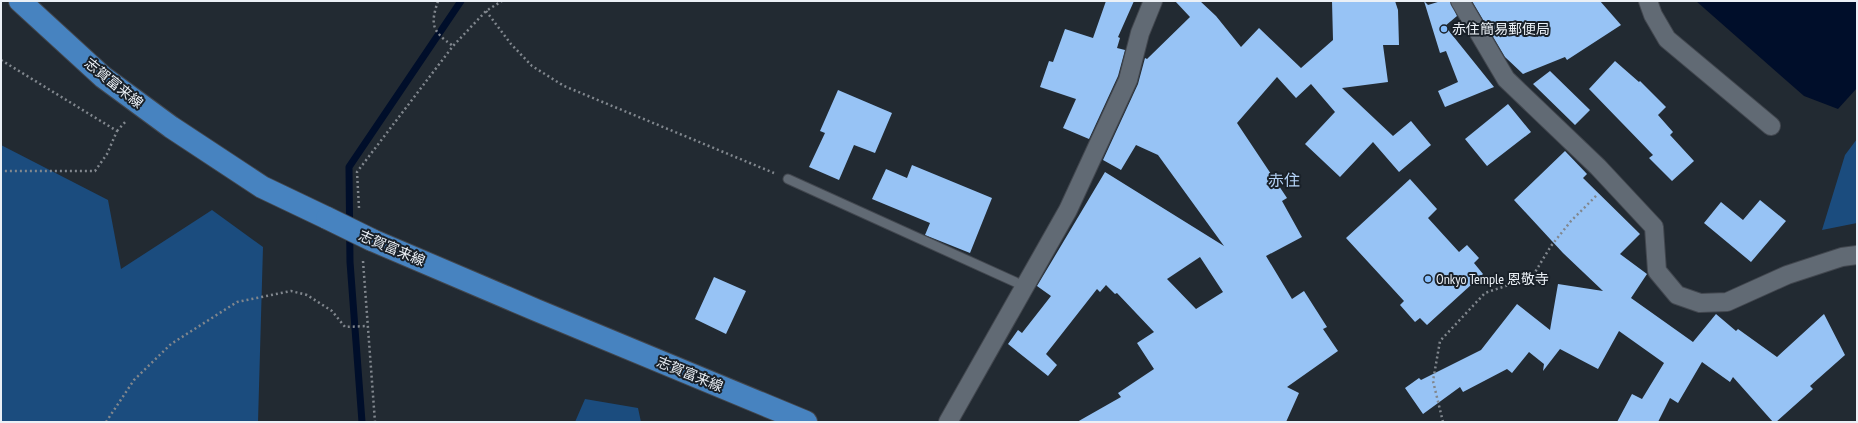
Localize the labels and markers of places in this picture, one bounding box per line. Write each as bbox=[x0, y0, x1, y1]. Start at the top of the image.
place label: 赤住簡易郵便局 bbox=[1452, 20, 1550, 38]
marker: 赤住簡易郵便局 bbox=[1439, 24, 1449, 34]
place label: Onkyo Temple 恩敬寺 bbox=[1436, 270, 1549, 288]
marker: Onkyo Temple 恩敬寺 bbox=[1423, 274, 1433, 284]

